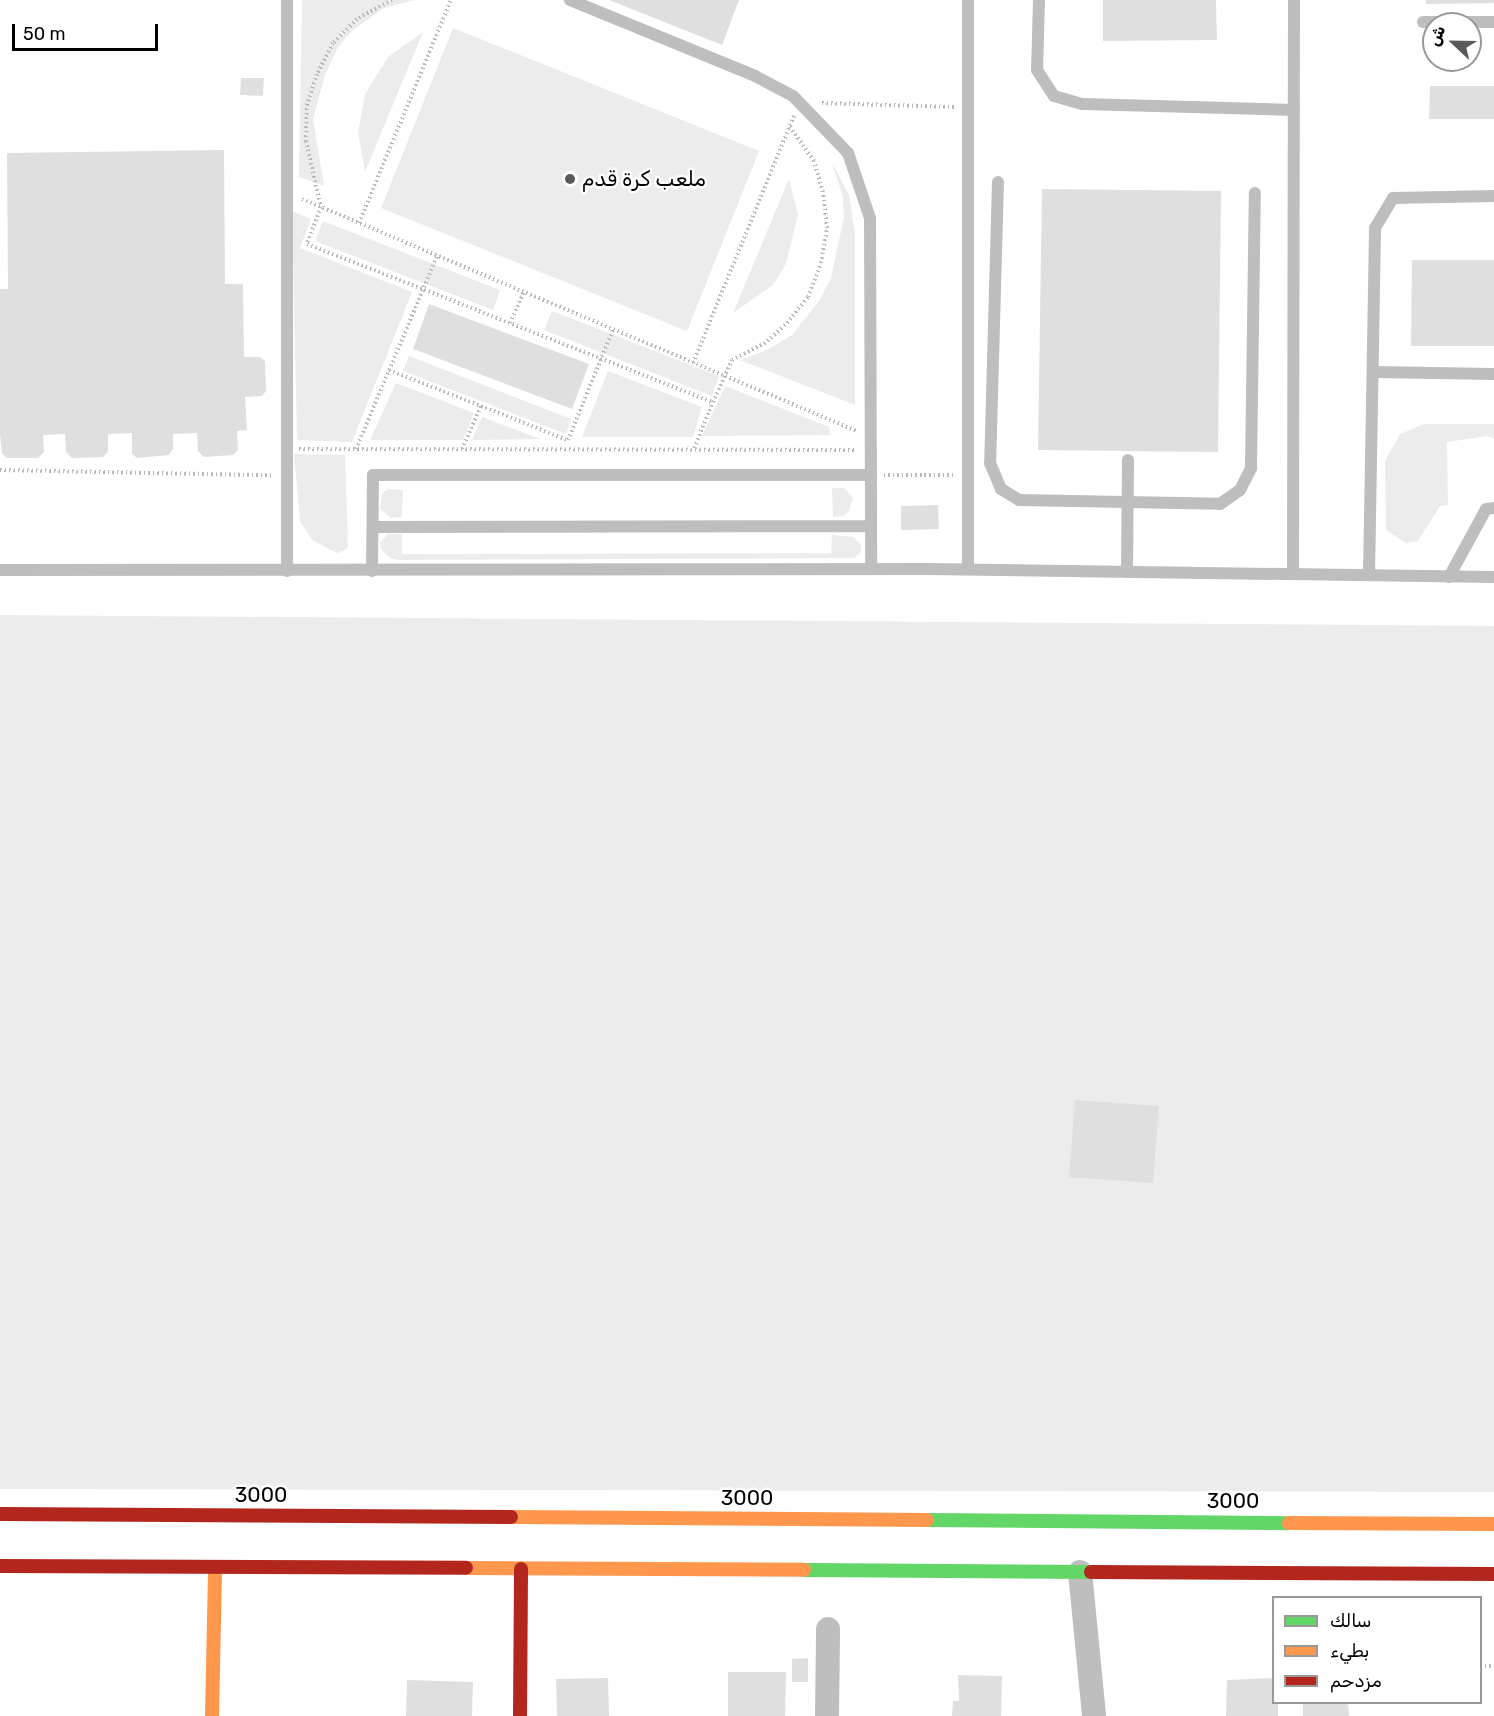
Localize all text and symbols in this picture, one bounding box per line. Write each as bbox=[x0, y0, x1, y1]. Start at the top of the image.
scale bar bbox=[15, 12, 160, 50]
north arrow bbox=[1422, 12, 1482, 72]
text: 50 m bbox=[23, 23, 66, 45]
text: ش bbox=[1424, 23, 1449, 49]
place label: ملعب كرة قدم bbox=[582, 166, 706, 192]
marker: ملعب كرة قدم bbox=[563, 172, 577, 186]
street label: 3000 bbox=[235, 1482, 287, 1508]
street label: 3000 bbox=[721, 1485, 773, 1511]
street label: 3000 bbox=[1207, 1488, 1259, 1514]
legend bbox=[1272, 1596, 1482, 1704]
text: سالك bbox=[1330, 1610, 1371, 1632]
text: بطيء bbox=[1330, 1640, 1369, 1662]
text: مزدحم bbox=[1330, 1670, 1382, 1692]

